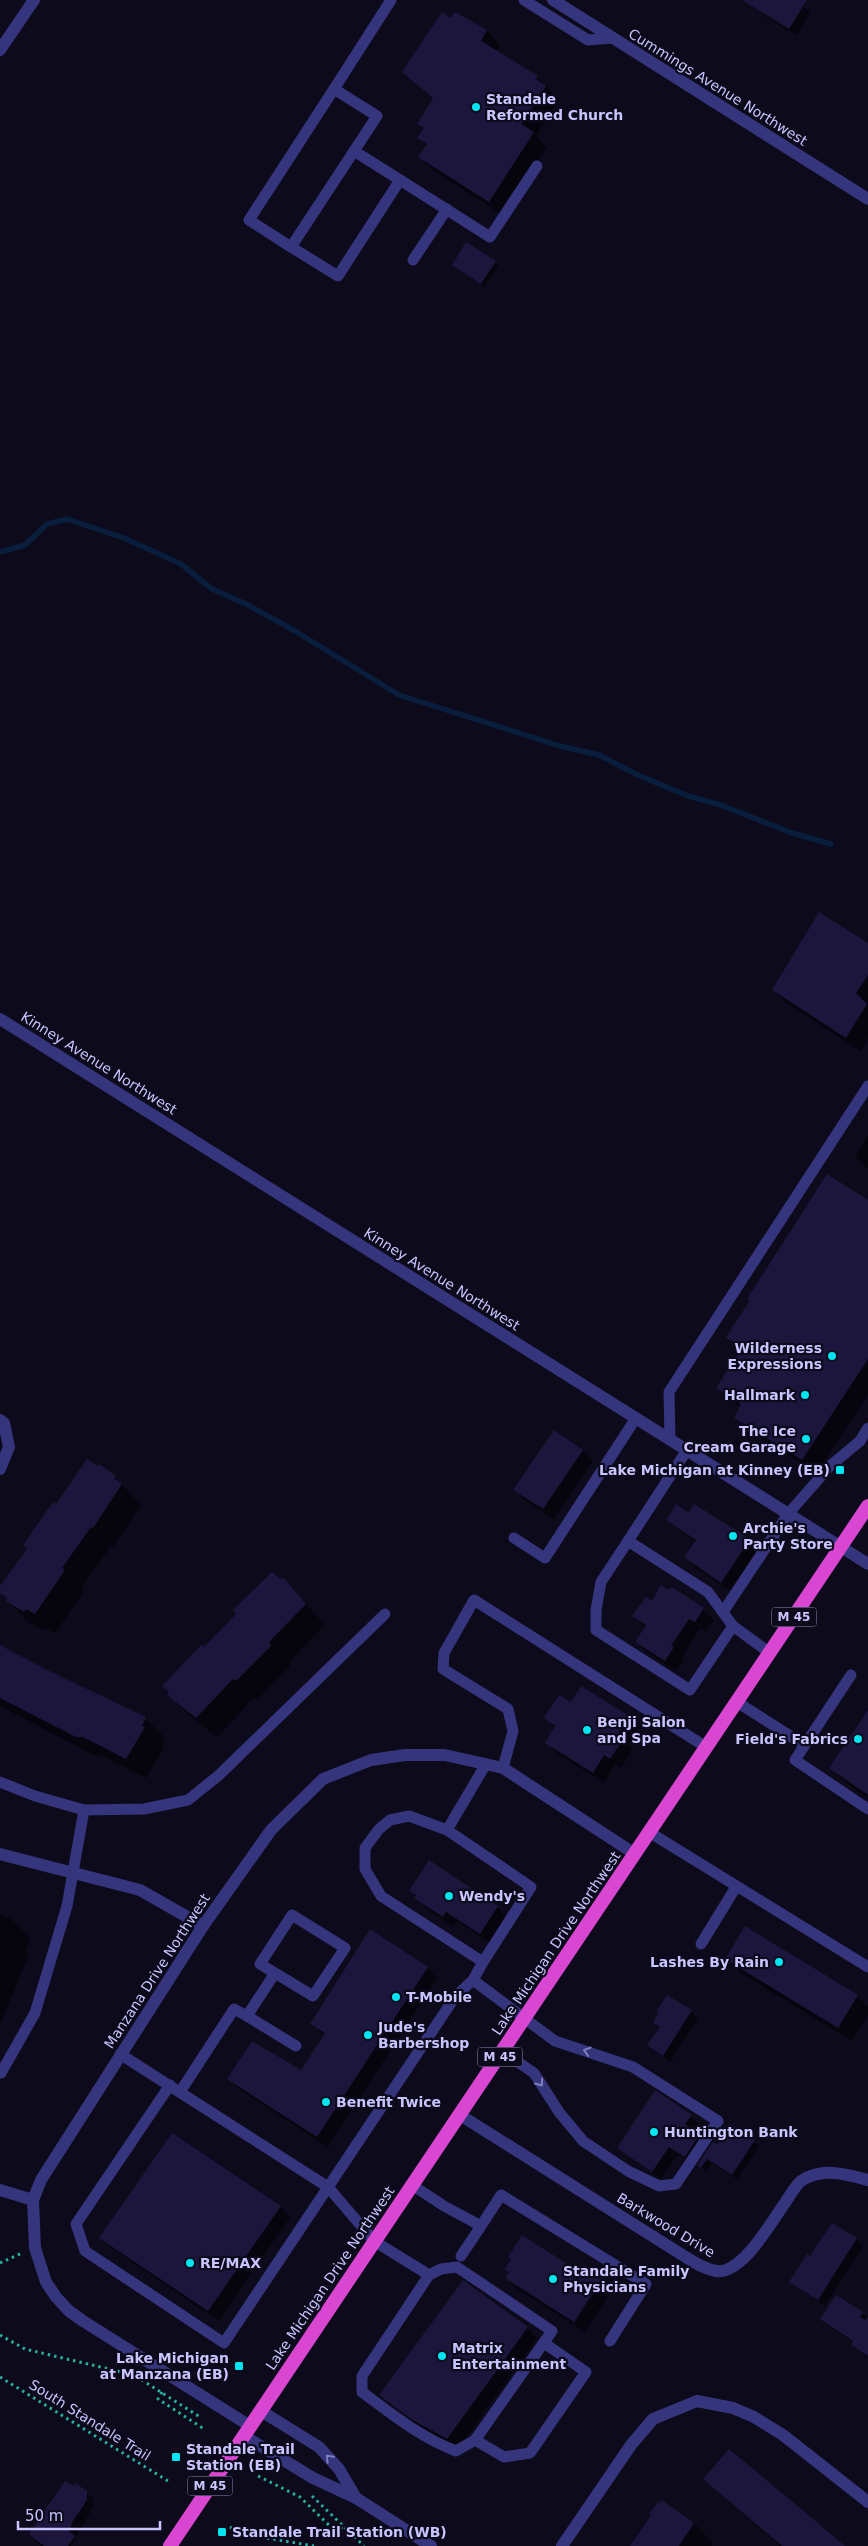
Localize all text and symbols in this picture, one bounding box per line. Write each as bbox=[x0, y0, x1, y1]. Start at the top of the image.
street label: Cummings Avenue Northwest bbox=[626, 25, 811, 149]
place label: Standale Reformed Church bbox=[486, 91, 623, 123]
marker: Standale Reformed Church bbox=[470, 101, 482, 113]
street label: Kinney Avenue Northwest bbox=[18, 1008, 180, 1118]
street label: Kinney Avenue Northwest bbox=[361, 1224, 523, 1334]
place label: Wilderness Expressions bbox=[728, 1340, 822, 1372]
marker: Wilderness Expressions bbox=[826, 1350, 838, 1362]
place label: Hallmark bbox=[724, 1387, 796, 1403]
marker: Hallmark bbox=[799, 1389, 811, 1401]
place label: The Ice Cream Garage bbox=[684, 1423, 796, 1455]
marker: The Ice Cream Garage bbox=[800, 1433, 812, 1445]
place label: Lake Michigan at Kinney (EB) bbox=[599, 1462, 830, 1478]
marker: Lake Michigan at Kinney (EB) bbox=[834, 1464, 846, 1476]
place label: Archie's Party Store bbox=[743, 1520, 833, 1552]
marker: Archie's Party Store bbox=[727, 1530, 739, 1542]
road number: M 45 bbox=[772, 1608, 816, 1626]
place label: Benji Salon and Spa bbox=[597, 1714, 686, 1746]
marker: Benji Salon and Spa bbox=[581, 1724, 593, 1736]
place label: Field's Fabrics bbox=[735, 1731, 848, 1747]
marker: Field's Fabrics bbox=[852, 1733, 864, 1745]
street label: Lake Michigan Drive Northwest bbox=[488, 1848, 624, 2038]
place label: Wendy's bbox=[459, 1888, 525, 1904]
street label: Manzana Drive Northwest bbox=[101, 1890, 213, 2051]
marker: Wendy's bbox=[443, 1890, 455, 1902]
place label: Lashes By Rain bbox=[650, 1954, 769, 1970]
marker: Lashes By Rain bbox=[773, 1956, 785, 1968]
place label: T-Mobile bbox=[406, 1989, 472, 2005]
marker: T-Mobile bbox=[390, 1991, 402, 2003]
place label: Jude's Barbershop bbox=[377, 2019, 469, 2051]
marker: Jude's Barbershop bbox=[362, 2029, 374, 2041]
one-way arrow bbox=[583, 2046, 591, 2056]
road number: M 45 bbox=[478, 2048, 522, 2066]
one-way arrow bbox=[534, 2077, 543, 2086]
place label: Benefit Twice bbox=[336, 2094, 441, 2110]
marker: Benefit Twice bbox=[320, 2096, 332, 2108]
place label: Huntington Bank bbox=[664, 2124, 798, 2140]
marker: Huntington Bank bbox=[648, 2126, 660, 2138]
street label: Lake Michigan Drive Northwest bbox=[262, 2183, 398, 2373]
street label: Barkwood Drive bbox=[614, 2189, 718, 2261]
place label: RE/MAX bbox=[200, 2255, 261, 2271]
marker: RE/MAX bbox=[184, 2257, 196, 2269]
place label: Standale Family Physicians bbox=[563, 2263, 689, 2295]
marker: Standale Family Physicians bbox=[547, 2273, 559, 2285]
place label: Matrix Entertainment bbox=[452, 2340, 567, 2372]
place label: Lake Michigan at Manzana (EB) bbox=[100, 2350, 229, 2382]
marker: Matrix Entertainment bbox=[436, 2350, 448, 2362]
marker: Lake Michigan at Manzana (EB) bbox=[233, 2360, 245, 2372]
street label: South Standale Trail bbox=[26, 2376, 154, 2464]
place label: Standale Trail Station (EB) bbox=[186, 2441, 295, 2473]
marker: Standale Trail Station (EB) bbox=[170, 2451, 182, 2463]
one-way arrow bbox=[326, 2455, 335, 2464]
road number: M 45 bbox=[188, 2476, 232, 2496]
scale bar bbox=[18, 2498, 160, 2530]
text: 50 m bbox=[25, 2507, 63, 2525]
place label: Standale Trail Station (WB) bbox=[232, 2524, 447, 2540]
marker: Standale Trail Station (WB) bbox=[216, 2526, 228, 2538]

